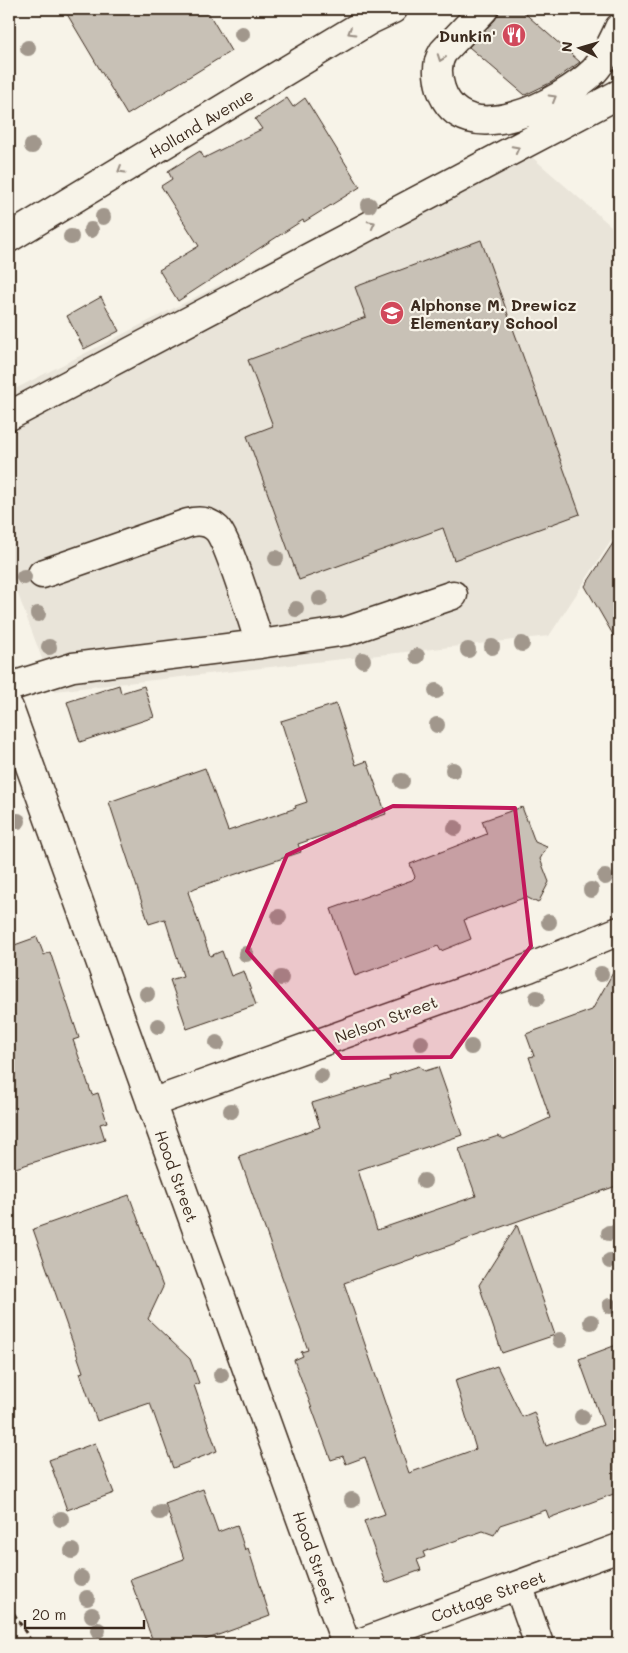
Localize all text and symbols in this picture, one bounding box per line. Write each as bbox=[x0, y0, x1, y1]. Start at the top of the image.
restaurant icon: Dunkin' bbox=[501, 22, 527, 48]
north arrow bbox=[556, 22, 606, 72]
place label: Dunkin' bbox=[439, 25, 496, 46]
one-way arrow bbox=[347, 26, 356, 36]
text: N bbox=[557, 41, 576, 53]
one-way arrow bbox=[437, 53, 447, 62]
street label: Holland Avenue bbox=[145, 84, 257, 162]
one-way arrow bbox=[548, 95, 557, 105]
one-way arrow bbox=[511, 145, 520, 155]
one-way arrow bbox=[118, 164, 127, 174]
one-way arrow bbox=[367, 221, 376, 231]
place label: Alphonse M. Drewicz Elementary School bbox=[410, 294, 576, 333]
school or university icon: Alphonse M. Drewicz Elementary School bbox=[379, 300, 405, 326]
street label: Nelson Street bbox=[332, 991, 440, 1047]
street label: Hood Street bbox=[151, 1127, 203, 1225]
street label: Hood Street bbox=[289, 1508, 341, 1606]
street label: Cottage Street bbox=[428, 1566, 548, 1626]
scale bar bbox=[25, 1598, 144, 1630]
text: 20 m bbox=[32, 1604, 66, 1624]

